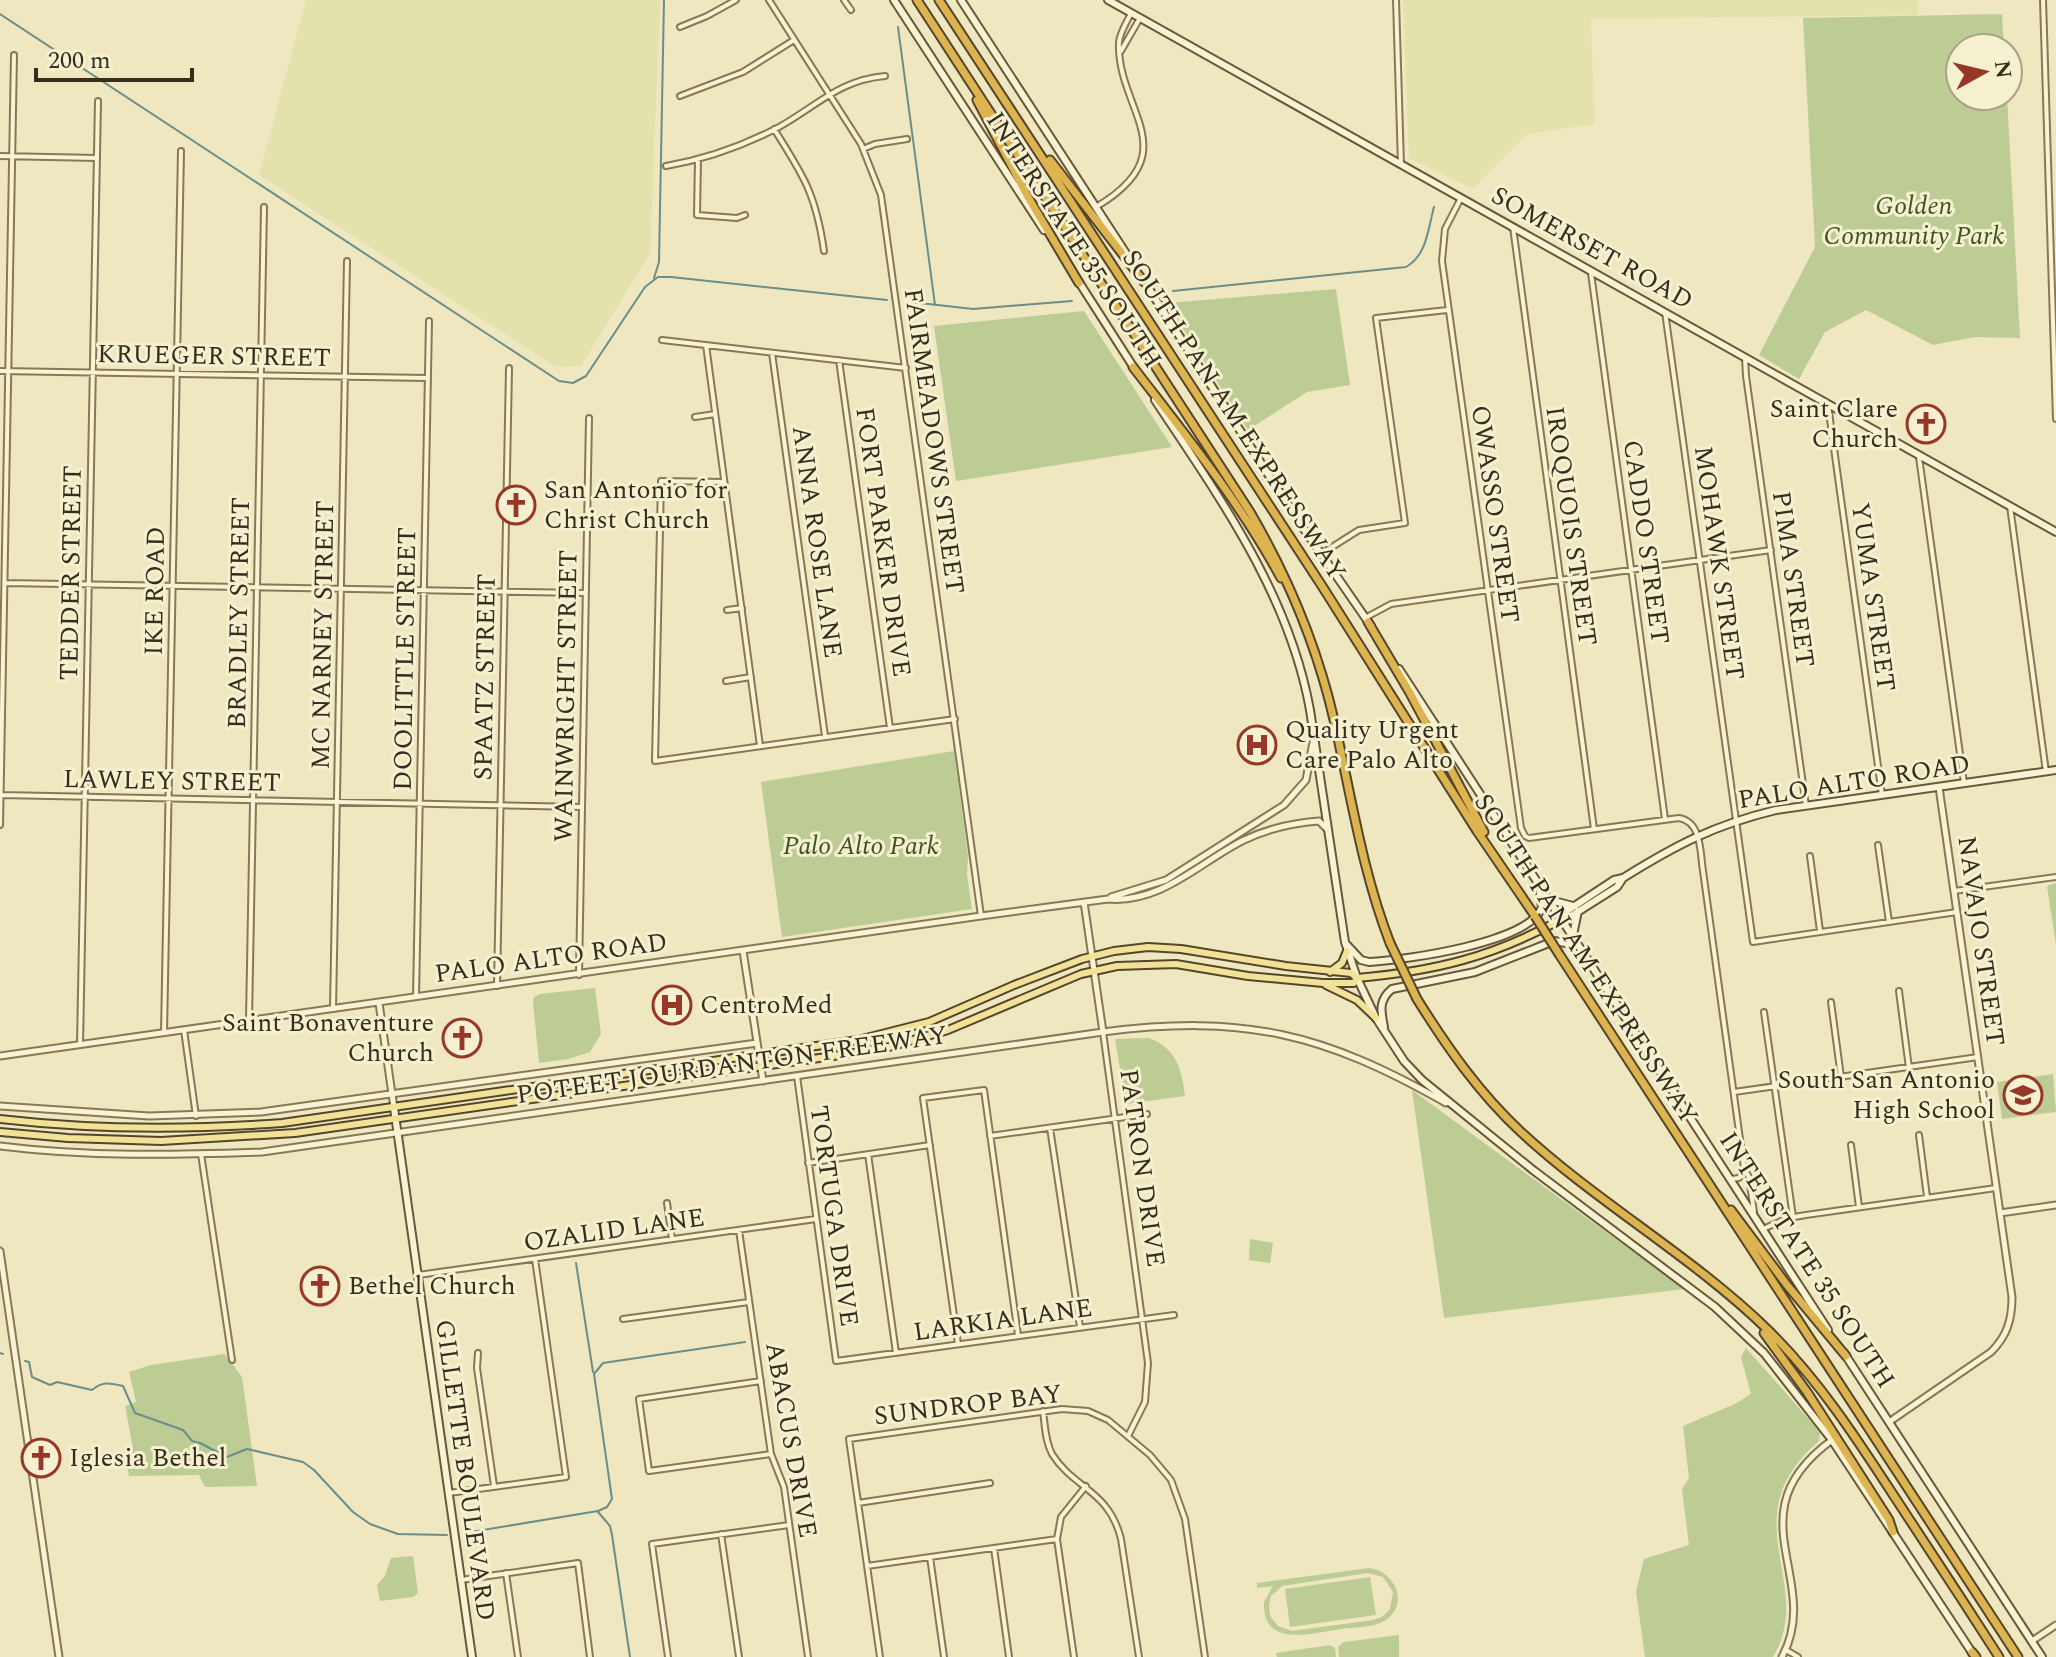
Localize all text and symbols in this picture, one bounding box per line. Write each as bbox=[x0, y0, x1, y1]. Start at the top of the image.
scale bar bbox=[36, 32, 192, 82]
north arrow bbox=[1944, 32, 2024, 112]
text: 200 m bbox=[48, 43, 111, 79]
text: N bbox=[1985, 58, 2020, 81]
street label: INTERSTATE 35 SOUTH bbox=[976, 104, 1172, 376]
street label: SOMERSET ROAD bbox=[1484, 176, 1700, 320]
park label: Golden Community Park bbox=[1824, 186, 2004, 256]
street label: SOUTH PAN AM EXPRESSWAY bbox=[1112, 241, 1356, 589]
street label: FAIRMEADOWS STREET bbox=[893, 285, 975, 597]
street label: KRUEGER STREET bbox=[97, 334, 331, 378]
place label: Saint Clare Church bbox=[1770, 389, 1898, 459]
street label: OWASSO STREET bbox=[1460, 403, 1530, 625]
church icon: Saint Clare Church bbox=[1905, 403, 1947, 445]
street label: FORT PARKER DRIVE bbox=[844, 404, 922, 680]
street label: IROQUOIS STREET bbox=[1534, 404, 1608, 648]
street label: ANNA ROSE LANE bbox=[781, 423, 853, 661]
street label: CADDO STREET bbox=[1612, 437, 1680, 647]
street label: MOHAWK STREET bbox=[1683, 443, 1755, 683]
street label: TEDDER STREET bbox=[49, 465, 93, 681]
place label: San Antonio for Christ Church bbox=[544, 470, 727, 540]
church icon: San Antonio for Christ Church bbox=[495, 484, 537, 526]
street label: PIMA STREET bbox=[1761, 488, 1825, 670]
street label: BRADLEY STREET bbox=[217, 497, 261, 729]
street label: MC NARNEY STREET bbox=[301, 500, 345, 770]
street label: YUMA STREET bbox=[1840, 500, 1906, 694]
street label: IKE ROAD bbox=[134, 526, 176, 656]
street label: DOOLITTLE STREET bbox=[383, 527, 427, 791]
street label: WAINWRIGHT STREET bbox=[543, 549, 589, 843]
street label: SPAATZ STREET bbox=[463, 573, 507, 781]
place label: Quality Urgent Care Palo Alto bbox=[1285, 710, 1459, 780]
hospital icon: Quality Urgent Care Palo Alto bbox=[1236, 724, 1278, 766]
street label: PALO ALTO ROAD bbox=[1735, 744, 1973, 820]
street label: LAWLEY STREET bbox=[63, 759, 281, 803]
street label: SOUTH PAN AM EXPRESSWAY bbox=[1464, 785, 1708, 1133]
park label: Palo Alto Park bbox=[783, 826, 939, 866]
street label: NAVAJO STREET bbox=[1946, 833, 2016, 1049]
street label: PALO ALTO ROAD bbox=[432, 922, 670, 994]
hospital icon: CentroMed bbox=[651, 984, 693, 1026]
place label: CentroMed bbox=[700, 985, 832, 1025]
place label: Saint Bonaventure Church bbox=[222, 1003, 434, 1073]
street label: POTEET JOURDANTON FREEWAY bbox=[514, 1015, 950, 1115]
church icon: Saint Bonaventure Church bbox=[441, 1017, 483, 1059]
place label: South San Antonio High School bbox=[1777, 1060, 1995, 1130]
street label: PATRON DRIVE bbox=[1108, 1066, 1176, 1270]
school or university icon: South San Antonio High School bbox=[2002, 1074, 2044, 1116]
street label: TORTUGA DRIVE bbox=[799, 1103, 869, 1329]
street label: INTERSTATE 35 SOUTH bbox=[1709, 1124, 1905, 1396]
street label: OZALID LANE bbox=[521, 1197, 707, 1263]
church icon: Bethel Church bbox=[299, 1265, 341, 1307]
place label: Bethel Church bbox=[348, 1266, 516, 1306]
street label: LARKIA LANE bbox=[911, 1288, 1095, 1352]
street label: GILLETTE BOULEVARD bbox=[424, 1317, 506, 1623]
street label: ABACUS DRIVE bbox=[754, 1339, 828, 1541]
street label: SUNDROP BAY bbox=[872, 1374, 1064, 1436]
church icon: Iglesia Bethel bbox=[20, 1437, 62, 1479]
place label: Iglesia Bethel bbox=[69, 1438, 226, 1478]

